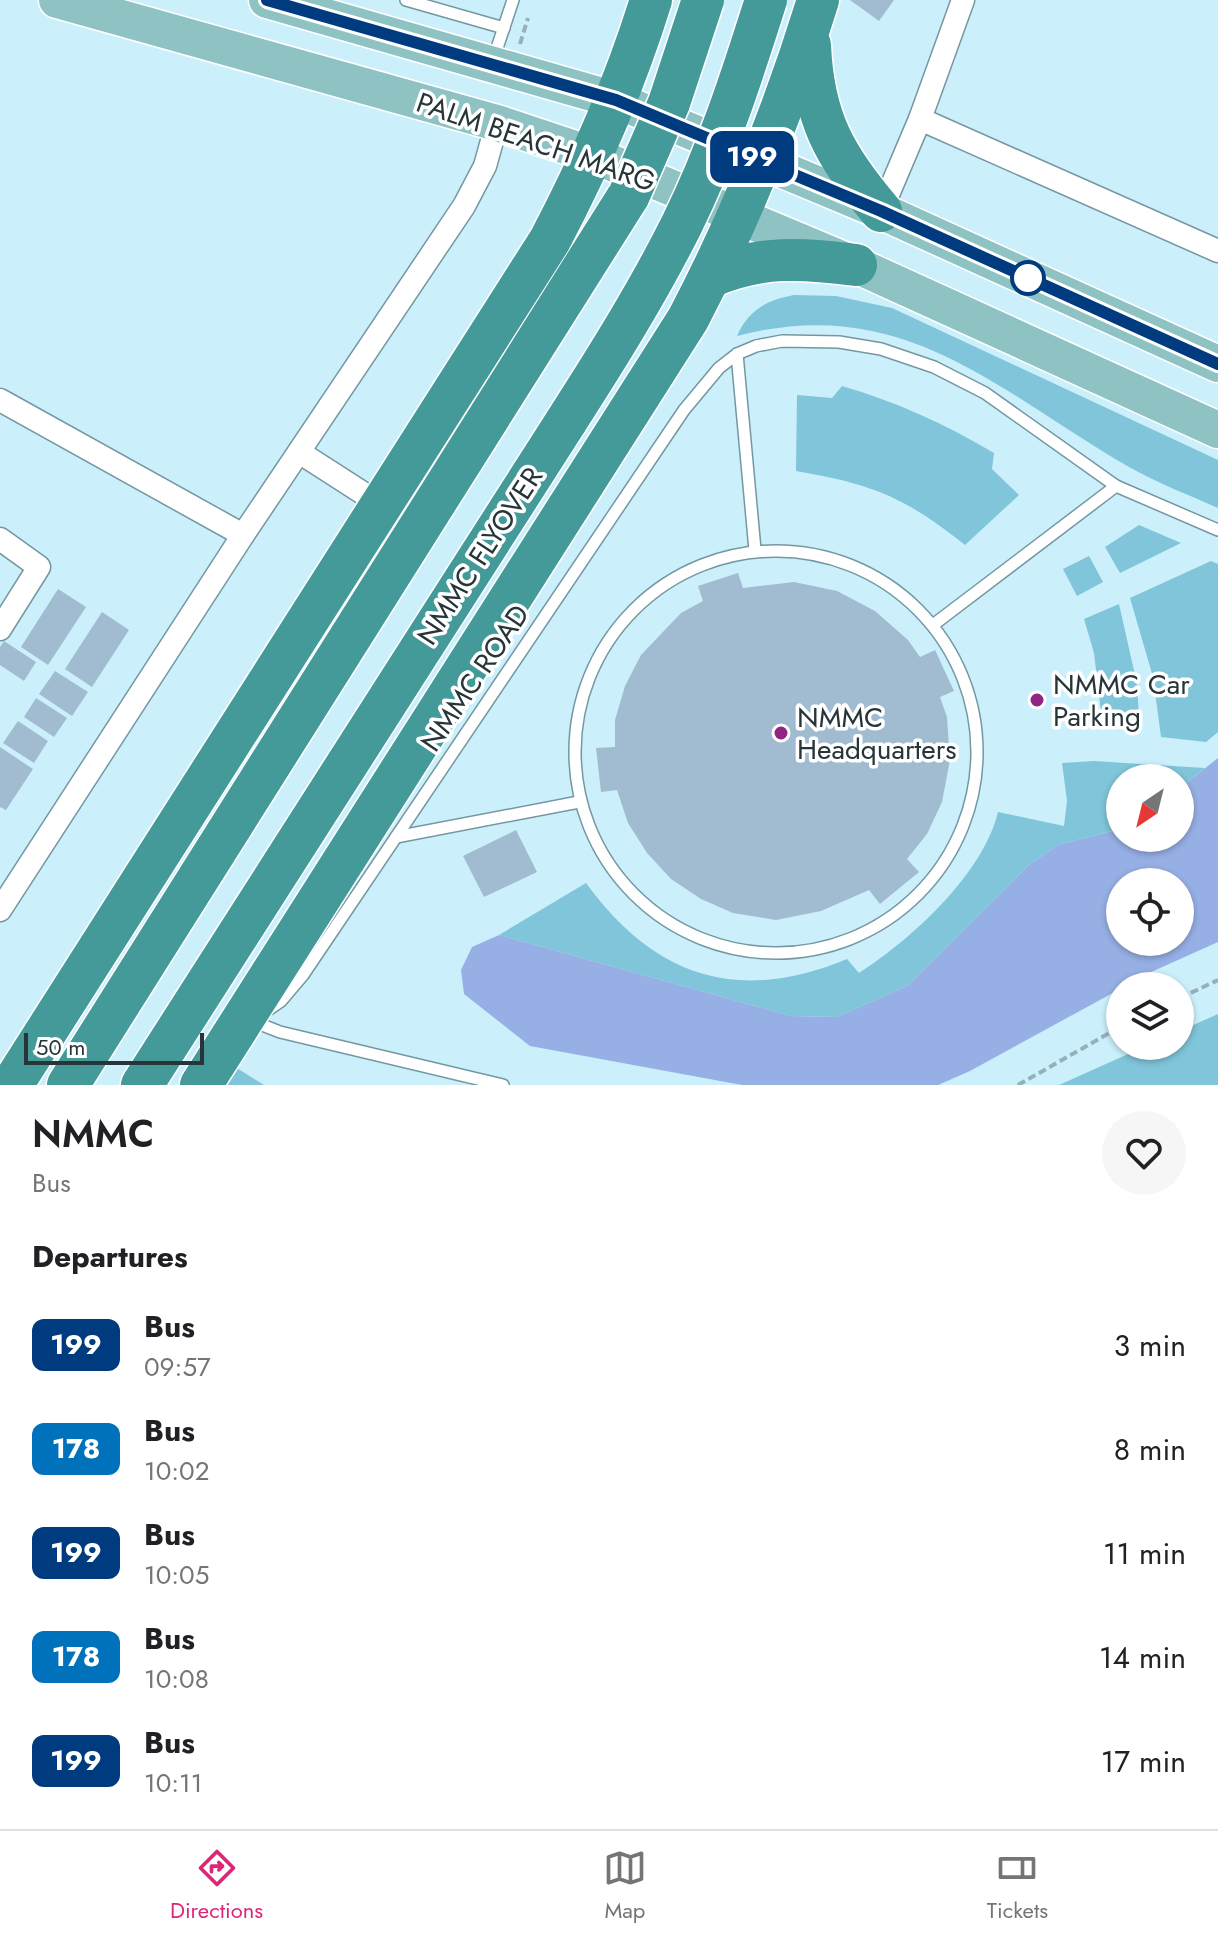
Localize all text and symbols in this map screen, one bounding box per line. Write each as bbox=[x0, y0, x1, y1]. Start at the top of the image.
street label: PALM BEACH MARG bbox=[411, 82, 661, 202]
line badge: 199 bbox=[706, 131, 798, 183]
text: 199 bbox=[726, 136, 778, 177]
unlabelled marker bbox=[1011, 261, 1045, 295]
street label: NMMC FLYOVER bbox=[407, 459, 553, 653]
street label: NMMC ROAD bbox=[411, 596, 539, 760]
place label: NMMC Car Parking bbox=[1053, 664, 1190, 737]
marker: NMMC Car Parking bbox=[1028, 691, 1046, 709]
place label: NMMC Headquarters bbox=[797, 697, 957, 770]
marker: NMMC Headquarters bbox=[772, 724, 790, 742]
north arrow bbox=[1106, 764, 1194, 852]
map controls bbox=[1106, 764, 1194, 1060]
button: locate bbox=[1106, 868, 1194, 956]
button: layers bbox=[1106, 972, 1194, 1060]
scale bar bbox=[24, 1029, 204, 1065]
text: 50 m bbox=[36, 1031, 85, 1063]
text: NMMC bbox=[32, 1106, 154, 1161]
button: heart bbox=[1102, 1111, 1186, 1195]
text: Bus bbox=[32, 1164, 71, 1202]
text: Departures bbox=[32, 1235, 188, 1278]
text: Bus bbox=[144, 1305, 195, 1348]
text: 199 bbox=[50, 1324, 102, 1365]
text: 3 min bbox=[1114, 1324, 1186, 1367]
text: 09:57 bbox=[144, 1348, 211, 1386]
text: Bus bbox=[144, 1409, 195, 1452]
text: 178 bbox=[52, 1428, 100, 1469]
text: 8 min bbox=[1114, 1428, 1186, 1471]
text: 10:02 bbox=[144, 1452, 210, 1490]
text: Bus bbox=[144, 1513, 195, 1556]
text: 199 bbox=[50, 1532, 102, 1573]
text: 11 min bbox=[1103, 1532, 1186, 1575]
text: 10:05 bbox=[144, 1556, 209, 1594]
text: Bus bbox=[144, 1617, 195, 1660]
text: 178 bbox=[52, 1636, 100, 1677]
text: 14 min bbox=[1099, 1636, 1186, 1679]
text: 10:08 bbox=[144, 1660, 209, 1698]
text: Bus bbox=[144, 1721, 195, 1764]
text: 199 bbox=[50, 1740, 102, 1781]
text: 17 min bbox=[1101, 1740, 1186, 1783]
text: 10:11 bbox=[144, 1764, 203, 1802]
tab: Directions bbox=[170, 1846, 263, 1926]
tab: Map bbox=[603, 1846, 647, 1926]
tab: Tickets bbox=[987, 1846, 1048, 1926]

